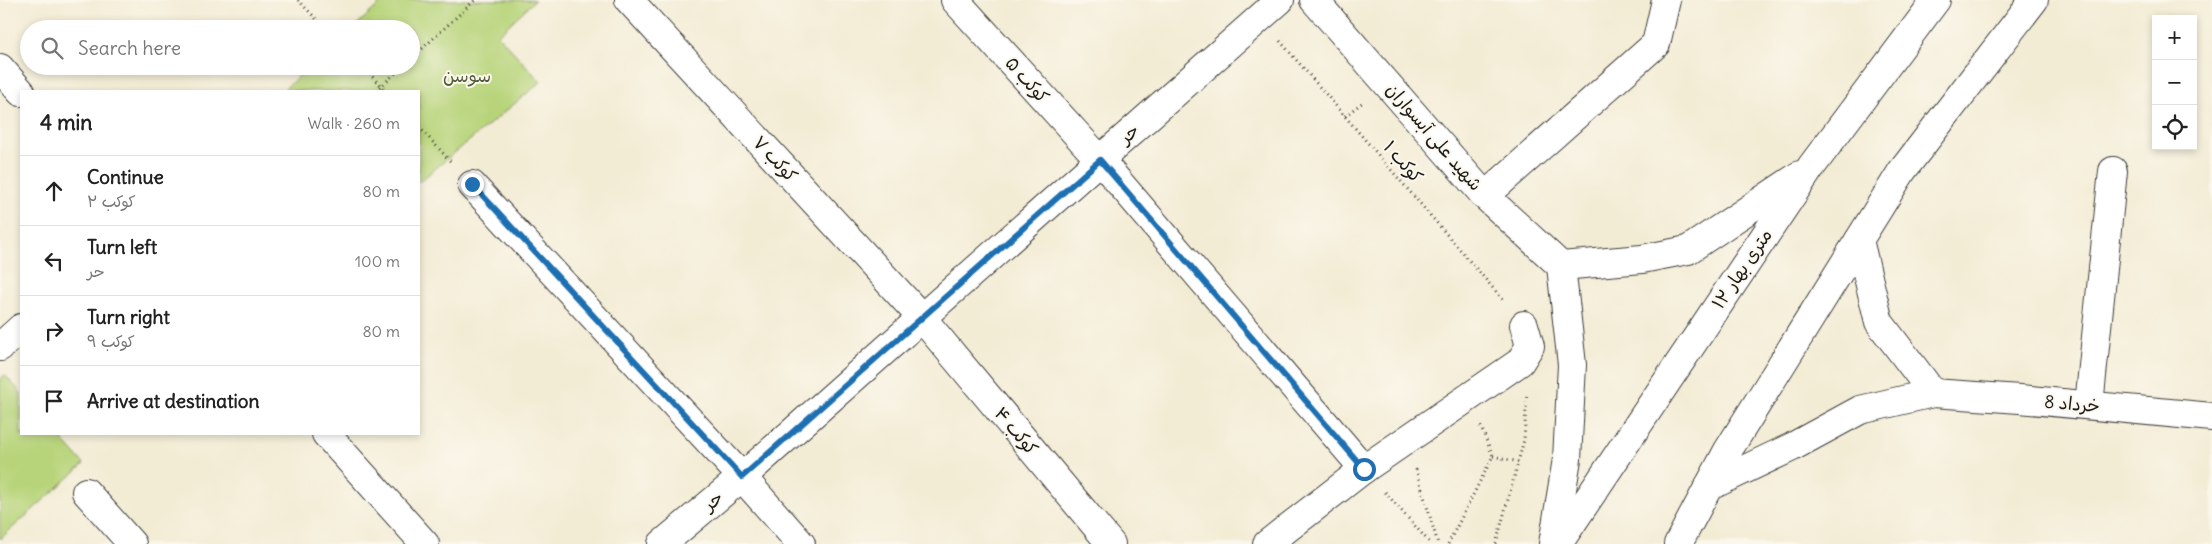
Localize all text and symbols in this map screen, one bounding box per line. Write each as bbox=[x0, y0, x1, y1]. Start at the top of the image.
map controls bbox=[2152, 15, 2197, 150]
button: + bbox=[2152, 15, 2197, 60]
search box bbox=[20, 20, 420, 75]
icon: search bbox=[38, 34, 66, 62]
text: Search here bbox=[78, 36, 181, 60]
street label: کوکب ۵ bbox=[1000, 52, 1054, 108]
button: − bbox=[2152, 60, 2197, 105]
park label: سوسن bbox=[443, 64, 491, 87]
street label: شهید علی آبسواران bbox=[1381, 78, 1487, 195]
button: locate bbox=[2152, 105, 2197, 150]
text: 4 min bbox=[40, 109, 92, 136]
text: Walk · 260 m bbox=[308, 113, 400, 133]
street label: حر bbox=[1112, 118, 1144, 150]
street label: کوکب ۷ bbox=[748, 131, 803, 187]
street label: کوکب ۱ bbox=[1379, 136, 1428, 188]
text: Continue bbox=[87, 165, 164, 189]
route end bbox=[461, 173, 484, 196]
icon: ahead bbox=[40, 177, 68, 205]
text: 80 m bbox=[362, 181, 400, 201]
text: کوکب ۲ bbox=[87, 191, 136, 211]
street label: ۱۲ متری بهار bbox=[1706, 224, 1777, 313]
text: Turn left bbox=[87, 235, 157, 259]
icon: left bbox=[40, 247, 68, 275]
text: 100 m bbox=[355, 251, 400, 271]
text: حر bbox=[87, 261, 105, 281]
text: Turn right bbox=[87, 305, 170, 329]
icon: right bbox=[40, 317, 68, 345]
text: 80 m bbox=[362, 321, 400, 341]
text: کوکب ۹ bbox=[87, 331, 135, 351]
icon: arrive bbox=[40, 387, 68, 415]
text: Arrive at destination bbox=[87, 389, 260, 413]
street label: خرداد 8 bbox=[2043, 390, 2101, 417]
street label: کوکب ۴ bbox=[990, 402, 1043, 460]
route start bbox=[1353, 458, 1376, 481]
street label: حر bbox=[696, 485, 728, 517]

